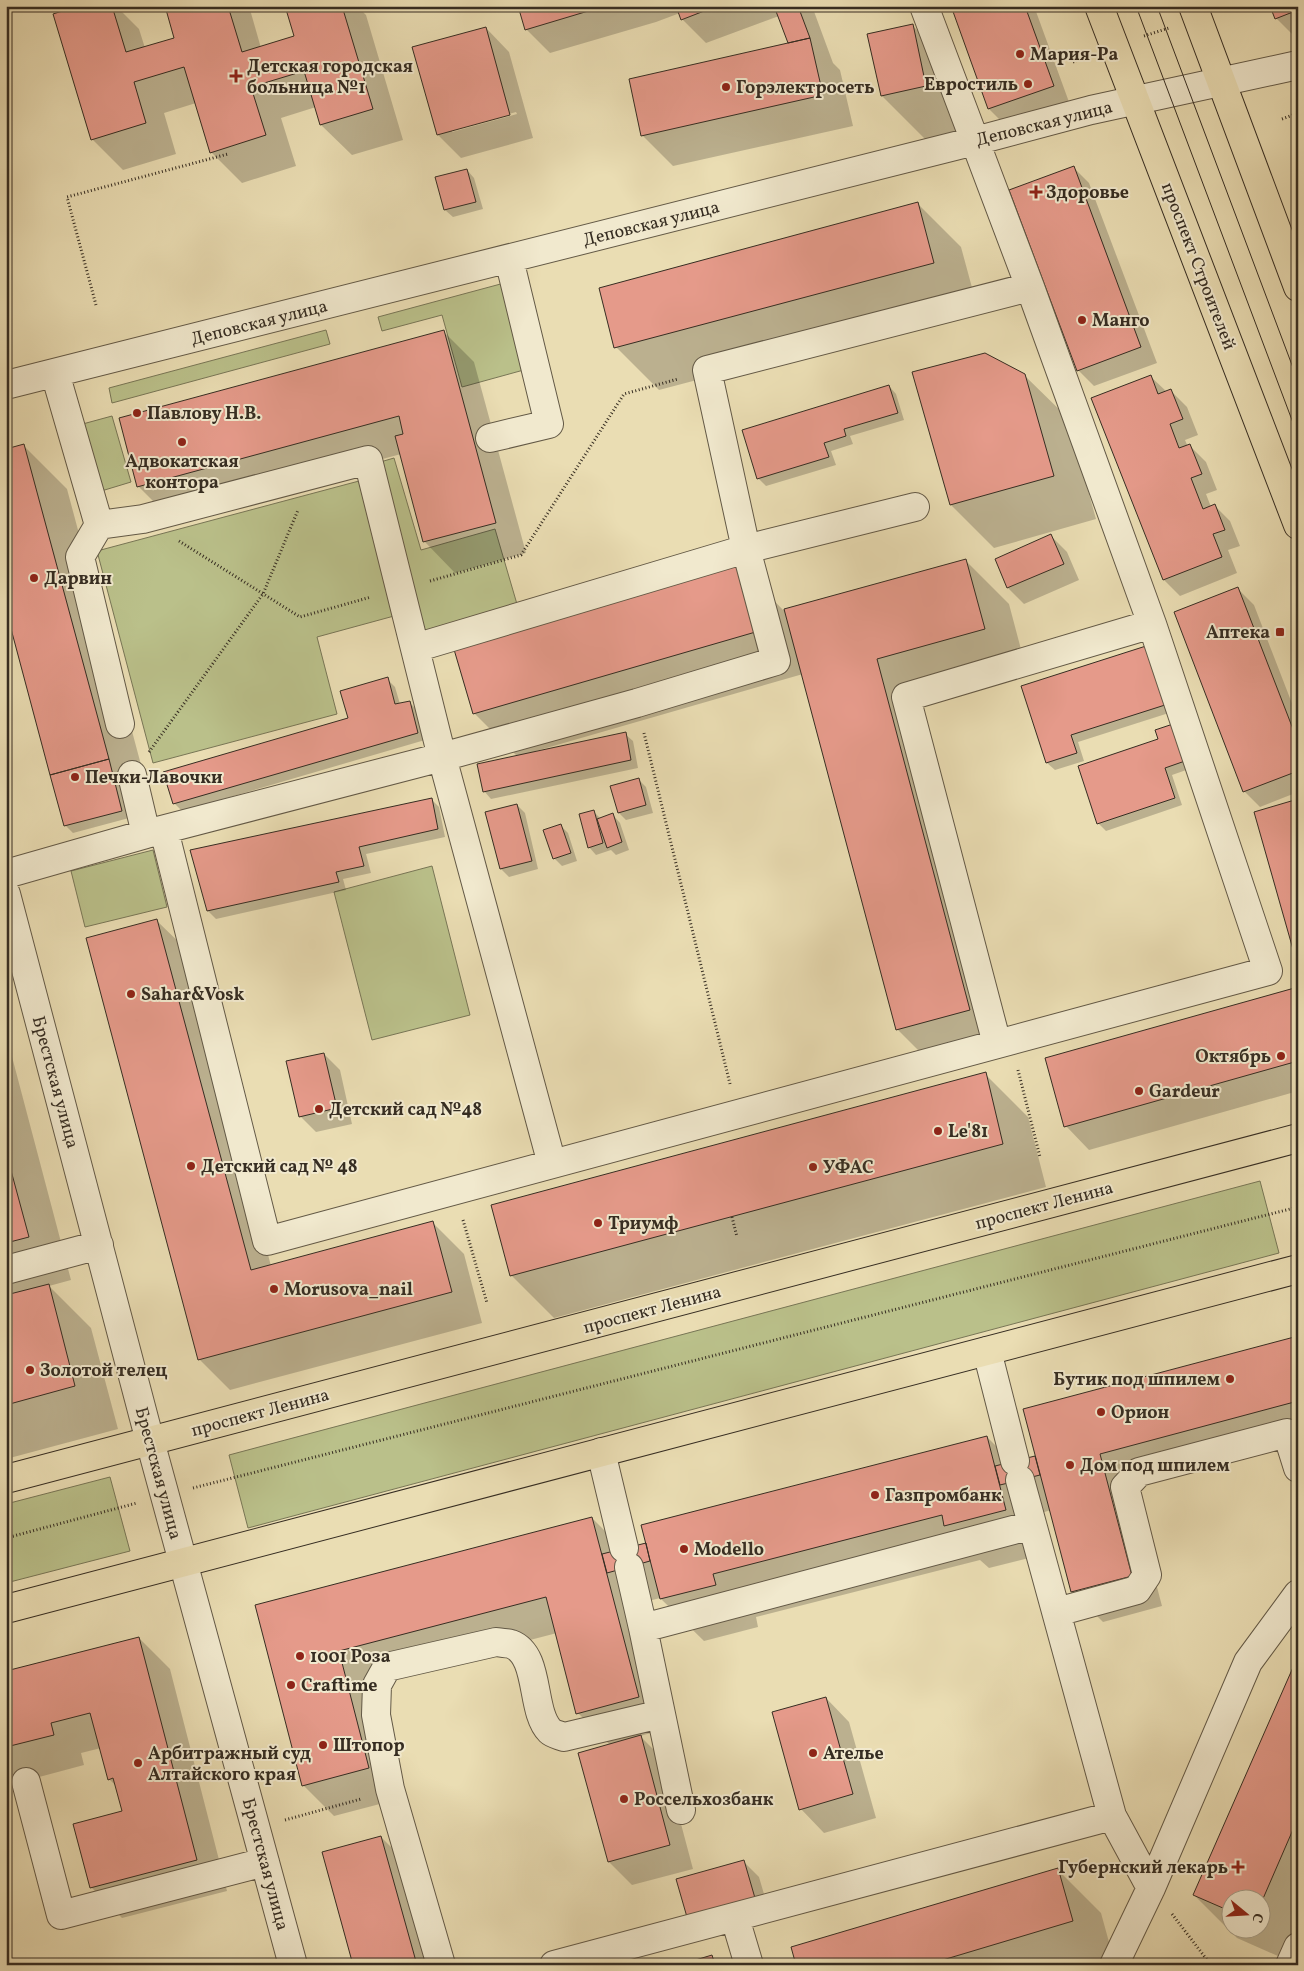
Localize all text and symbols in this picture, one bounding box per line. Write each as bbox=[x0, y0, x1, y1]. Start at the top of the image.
place label: Мария-Ра bbox=[1030, 43, 1119, 68]
marker: Мария-Ра bbox=[1014, 48, 1026, 60]
place label: Детская городская больница №1 bbox=[247, 55, 413, 101]
marker: Детская городская больница №1 bbox=[229, 69, 243, 83]
place label: Евростиль bbox=[924, 73, 1018, 98]
place label: Горэлектросеть bbox=[736, 76, 874, 101]
marker: Евростиль bbox=[1022, 78, 1034, 90]
marker: Горэлектросеть bbox=[720, 81, 732, 93]
street label: Деповская улица bbox=[973, 95, 1115, 154]
street label: проспект Строителей bbox=[1154, 179, 1241, 354]
place label: Здоровье bbox=[1046, 181, 1129, 206]
marker: Здоровье bbox=[1030, 186, 1042, 198]
street label: Деповская улица bbox=[580, 195, 722, 254]
street label: Деповская улица bbox=[188, 294, 330, 353]
place label: Манго bbox=[1092, 309, 1150, 334]
marker: Манго bbox=[1076, 314, 1088, 326]
place label: Павлову Н.В. bbox=[147, 402, 261, 427]
marker: Павлову Н.В. bbox=[131, 407, 143, 419]
marker: Адвокатская контора bbox=[176, 436, 188, 448]
place label: Адвокатская контора bbox=[125, 450, 239, 496]
place label: Дарвин bbox=[44, 567, 112, 592]
marker: Дарвин bbox=[28, 572, 40, 584]
place label: Аптека bbox=[1206, 621, 1270, 646]
marker: Аптека bbox=[1274, 626, 1286, 638]
place label: Печки-Лавочки bbox=[85, 766, 222, 791]
marker: Печки-Лавочки bbox=[69, 771, 81, 783]
place label: Sahar&Vosk bbox=[141, 983, 245, 1008]
marker: Sahar&Vosk bbox=[125, 988, 137, 1000]
street label: Брестская улица bbox=[25, 1013, 84, 1151]
place label: Октябрь bbox=[1195, 1045, 1271, 1070]
marker: Октябрь bbox=[1275, 1050, 1287, 1062]
place label: Gardeur bbox=[1149, 1080, 1220, 1105]
marker: Gardeur bbox=[1133, 1085, 1145, 1097]
place label: Детский сад №48 bbox=[329, 1098, 482, 1123]
marker: Детский сад №48 bbox=[313, 1103, 325, 1115]
place label: Le'81 bbox=[948, 1120, 988, 1145]
marker: Le'81 bbox=[932, 1125, 944, 1137]
place label: Детский сад № 48 bbox=[201, 1155, 358, 1180]
place label: УФАС bbox=[823, 1156, 874, 1181]
marker: Детский сад № 48 bbox=[185, 1160, 197, 1172]
marker: УФАС bbox=[807, 1161, 819, 1173]
street label: проспект Ленина bbox=[972, 1176, 1116, 1237]
place label: Триумф bbox=[608, 1212, 679, 1237]
marker: Триумф bbox=[592, 1217, 604, 1229]
place label: Morusova_nail bbox=[284, 1278, 413, 1303]
street label: проспект Ленина bbox=[580, 1280, 724, 1341]
marker: Morusova_nail bbox=[268, 1283, 280, 1295]
place label: Золотой телец bbox=[40, 1359, 168, 1384]
marker: Золотой телец bbox=[24, 1364, 36, 1376]
place label: Бутик под шпилем bbox=[1053, 1368, 1221, 1393]
marker: Бутик под шпилем bbox=[1224, 1373, 1236, 1385]
street label: проспект Ленина bbox=[188, 1383, 332, 1444]
place label: Орион bbox=[1111, 1401, 1169, 1426]
street label: Брестская улица bbox=[128, 1404, 187, 1542]
marker: Орион bbox=[1095, 1406, 1107, 1418]
place label: Дом под шпилем bbox=[1080, 1454, 1230, 1479]
marker: Дом под шпилем bbox=[1064, 1459, 1076, 1471]
place label: Газпромбанк bbox=[885, 1484, 1002, 1509]
marker: Газпромбанк bbox=[869, 1489, 881, 1501]
place label: Modello bbox=[694, 1538, 764, 1563]
marker: Modello bbox=[678, 1543, 690, 1555]
place label: 1001 Роза bbox=[310, 1645, 391, 1670]
marker: 1001 Роза bbox=[294, 1650, 306, 1662]
place label: Craftime bbox=[301, 1674, 377, 1699]
marker: Craftime bbox=[285, 1679, 297, 1691]
place label: Штопор bbox=[333, 1734, 405, 1759]
marker: Штопор bbox=[317, 1739, 329, 1751]
place label: Арбитражный суд Алтайского края bbox=[148, 1742, 311, 1788]
place label: Ателье bbox=[823, 1742, 884, 1767]
marker: Ателье bbox=[807, 1747, 819, 1759]
marker: Арбитражный суд Алтайского края bbox=[132, 1757, 144, 1769]
place label: Россельхозбанк bbox=[634, 1788, 774, 1813]
marker: Россельхозбанк bbox=[618, 1793, 630, 1805]
street label: Брестская улица bbox=[235, 1795, 294, 1933]
place label: Губернский лекарь bbox=[1058, 1856, 1228, 1881]
marker: Губернский лекарь bbox=[1232, 1861, 1244, 1873]
north arrow bbox=[1222, 1888, 1272, 1938]
text: С bbox=[1247, 1910, 1267, 1925]

